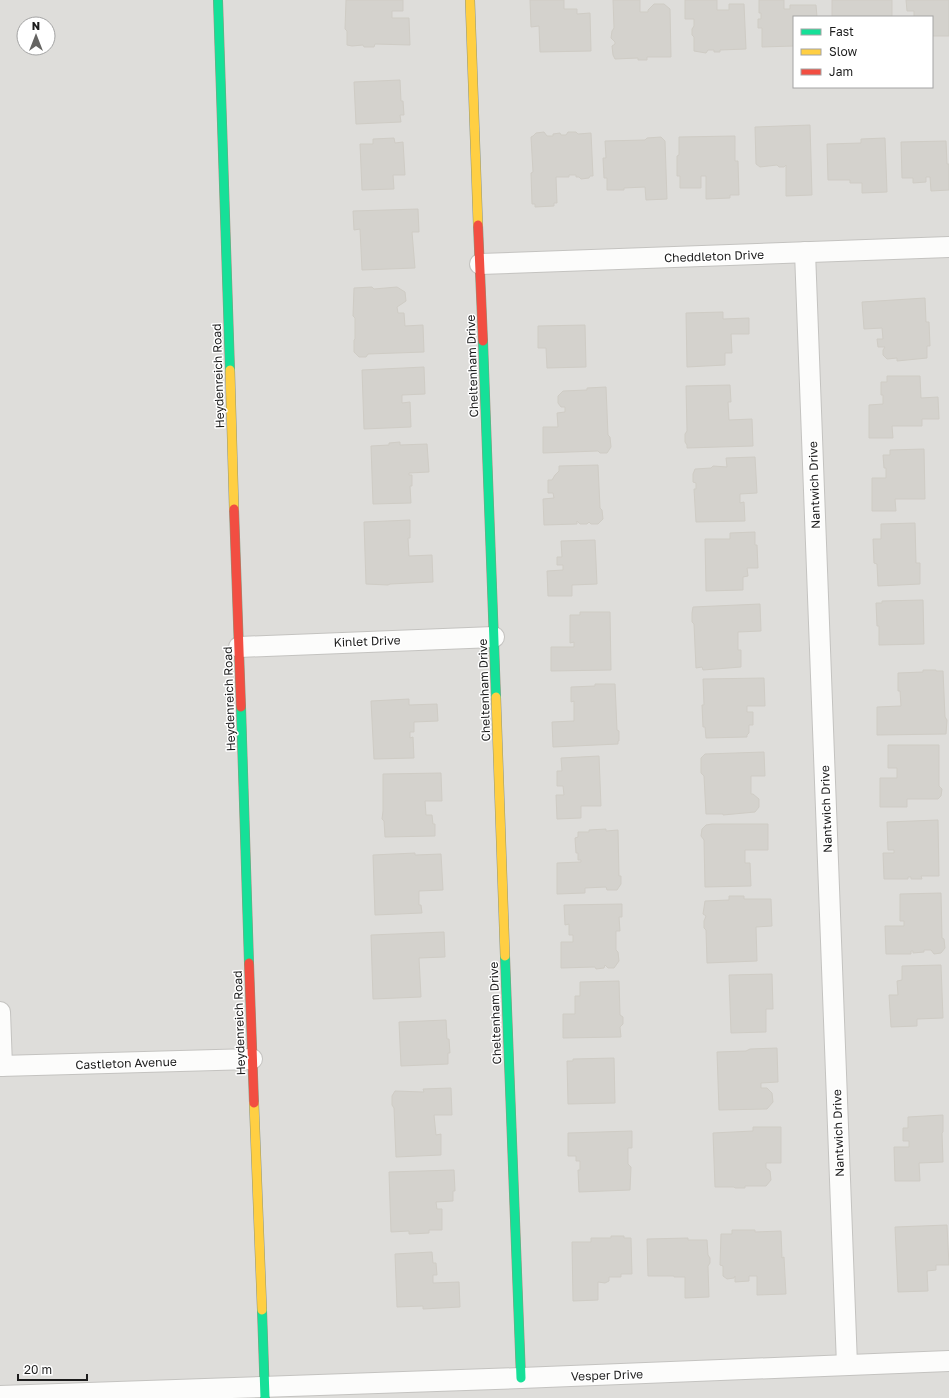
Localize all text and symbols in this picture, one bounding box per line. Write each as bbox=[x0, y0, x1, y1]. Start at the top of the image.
north arrow bbox=[16, 16, 56, 56]
legend bbox=[793, 16, 933, 88]
text: N bbox=[32, 19, 40, 32]
text: Fast bbox=[829, 24, 854, 39]
text: Slow bbox=[829, 44, 857, 59]
text: Jam bbox=[829, 64, 853, 79]
street label: Cheddleton Drive bbox=[664, 247, 764, 265]
street label: Cheltenham Drive bbox=[463, 314, 481, 418]
street label: Heydenreich Road bbox=[209, 323, 227, 429]
street label: Nantwich Drive bbox=[805, 441, 823, 529]
street label: Kinlet Drive bbox=[333, 632, 401, 650]
street label: Cheltenham Drive bbox=[475, 638, 493, 742]
street label: Heydenreich Road bbox=[220, 646, 238, 752]
street label: Nantwich Drive bbox=[817, 765, 835, 853]
street label: Cheltenham Drive bbox=[486, 961, 504, 1065]
street label: Heydenreich Road bbox=[230, 970, 248, 1076]
street label: Castleton Avenue bbox=[75, 1054, 177, 1072]
street label: Nantwich Drive bbox=[829, 1089, 847, 1177]
scale bar bbox=[18, 1356, 87, 1382]
text: 20 m bbox=[24, 1362, 52, 1377]
street label: Vesper Drive bbox=[571, 1366, 643, 1384]

